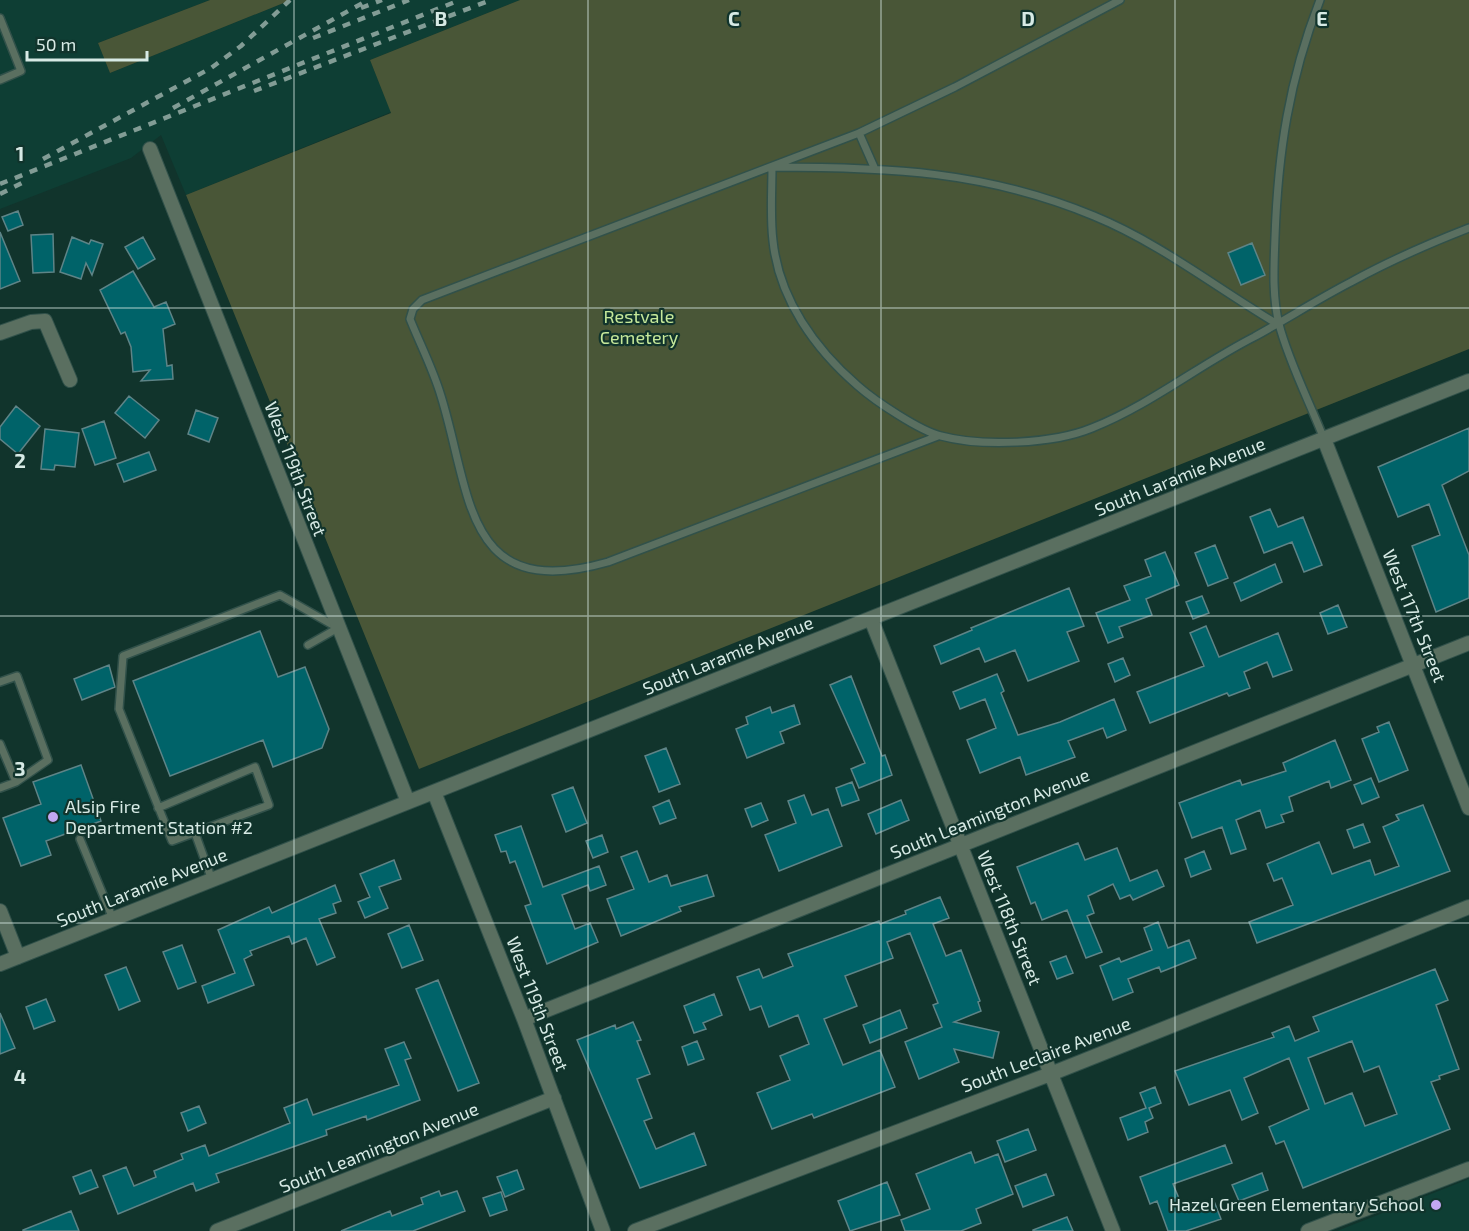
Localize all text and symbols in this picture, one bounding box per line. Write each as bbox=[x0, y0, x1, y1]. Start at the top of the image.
text: B bbox=[435, 6, 447, 30]
text: C bbox=[728, 6, 740, 30]
text: D bbox=[1021, 6, 1035, 30]
text: E bbox=[1316, 6, 1328, 30]
scale bar bbox=[27, 24, 147, 62]
text: 50 m bbox=[36, 33, 76, 55]
text: 1 bbox=[16, 141, 24, 165]
park label: Restvale Cemetery bbox=[600, 305, 679, 348]
street label: West 119th Street bbox=[260, 398, 332, 539]
street label: South Laramie Avenue bbox=[1091, 432, 1268, 520]
text: 2 bbox=[14, 448, 26, 472]
street label: West 117th Street bbox=[1378, 546, 1452, 685]
street label: South Laramie Avenue bbox=[639, 611, 816, 699]
text: 3 bbox=[14, 756, 26, 780]
street label: South Leamington Avenue bbox=[887, 763, 1092, 863]
place label: Alsip Fire Department Station #2 bbox=[65, 795, 253, 838]
marker: Alsip Fire Department Station #2 bbox=[46, 810, 60, 824]
street label: South Laramie Avenue bbox=[53, 843, 230, 931]
street label: West 118th Street bbox=[973, 847, 1047, 988]
street label: West 119th Street bbox=[502, 933, 574, 1074]
street label: South Leclaire Avenue bbox=[958, 1012, 1134, 1097]
text: 4 bbox=[14, 1064, 27, 1088]
street label: South Leamington Avenue bbox=[276, 1097, 481, 1197]
place label: Hazel Green Elementary School bbox=[1169, 1193, 1425, 1215]
marker: Hazel Green Elementary School bbox=[1429, 1198, 1443, 1212]

